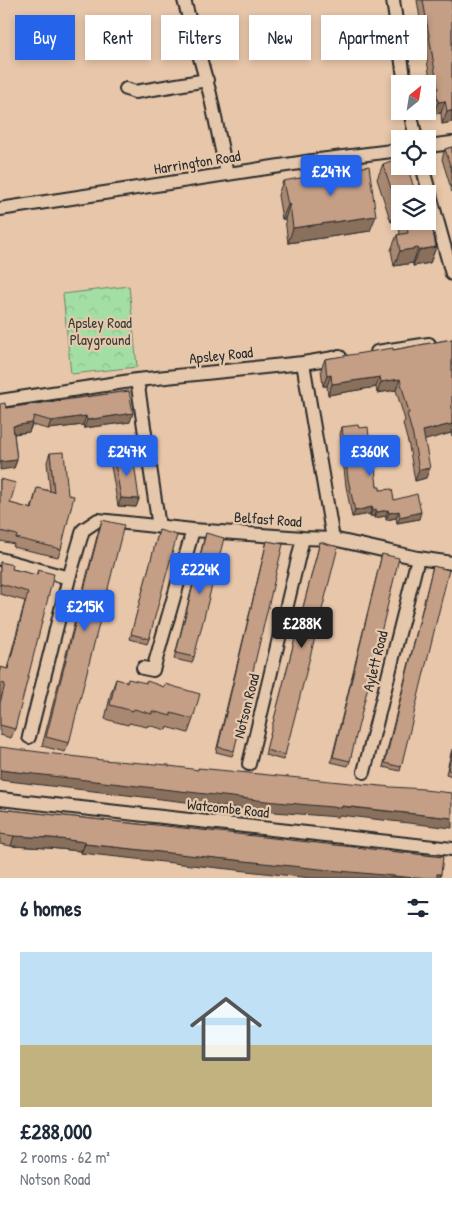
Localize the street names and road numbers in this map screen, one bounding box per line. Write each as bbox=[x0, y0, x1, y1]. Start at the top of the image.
street label: Harrington Road bbox=[152, 145, 242, 179]
street label: Apsley Road bbox=[188, 341, 254, 369]
street label: Belfast Road bbox=[233, 506, 303, 532]
street label: Aylett Road bbox=[357, 628, 393, 694]
street label: Notson Road bbox=[228, 671, 264, 740]
street label: Watcombe Road bbox=[186, 793, 270, 823]

